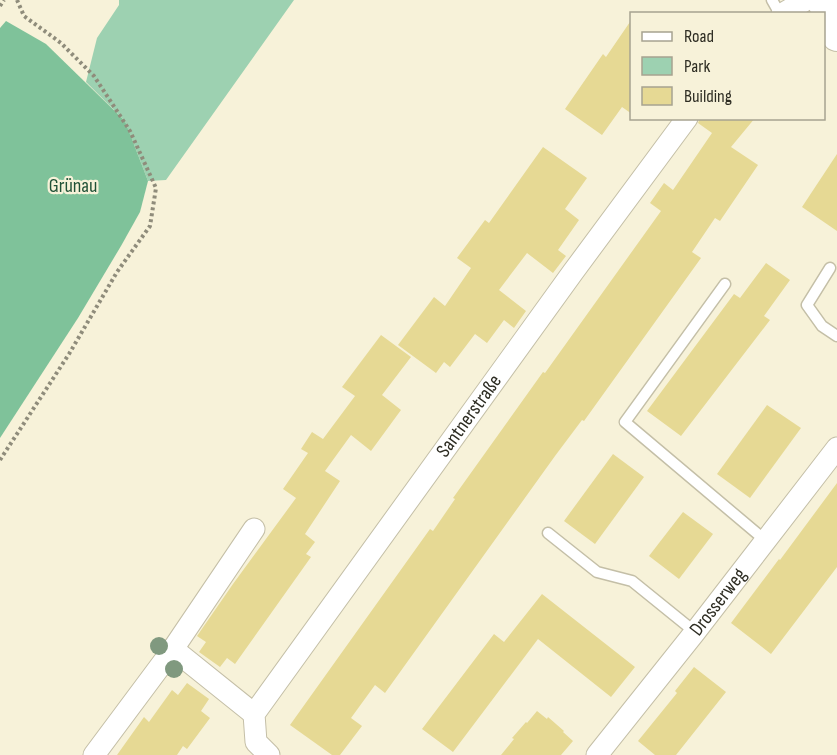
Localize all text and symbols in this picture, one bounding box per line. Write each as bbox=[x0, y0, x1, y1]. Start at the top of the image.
legend bbox=[630, 12, 825, 120]
text: Road bbox=[684, 26, 714, 47]
text: Park bbox=[684, 56, 710, 77]
text: Building bbox=[684, 86, 732, 107]
park label: Grünau bbox=[49, 174, 97, 198]
street label: Santnerstraße bbox=[431, 370, 507, 462]
street label: Drosserweg bbox=[684, 564, 752, 641]

